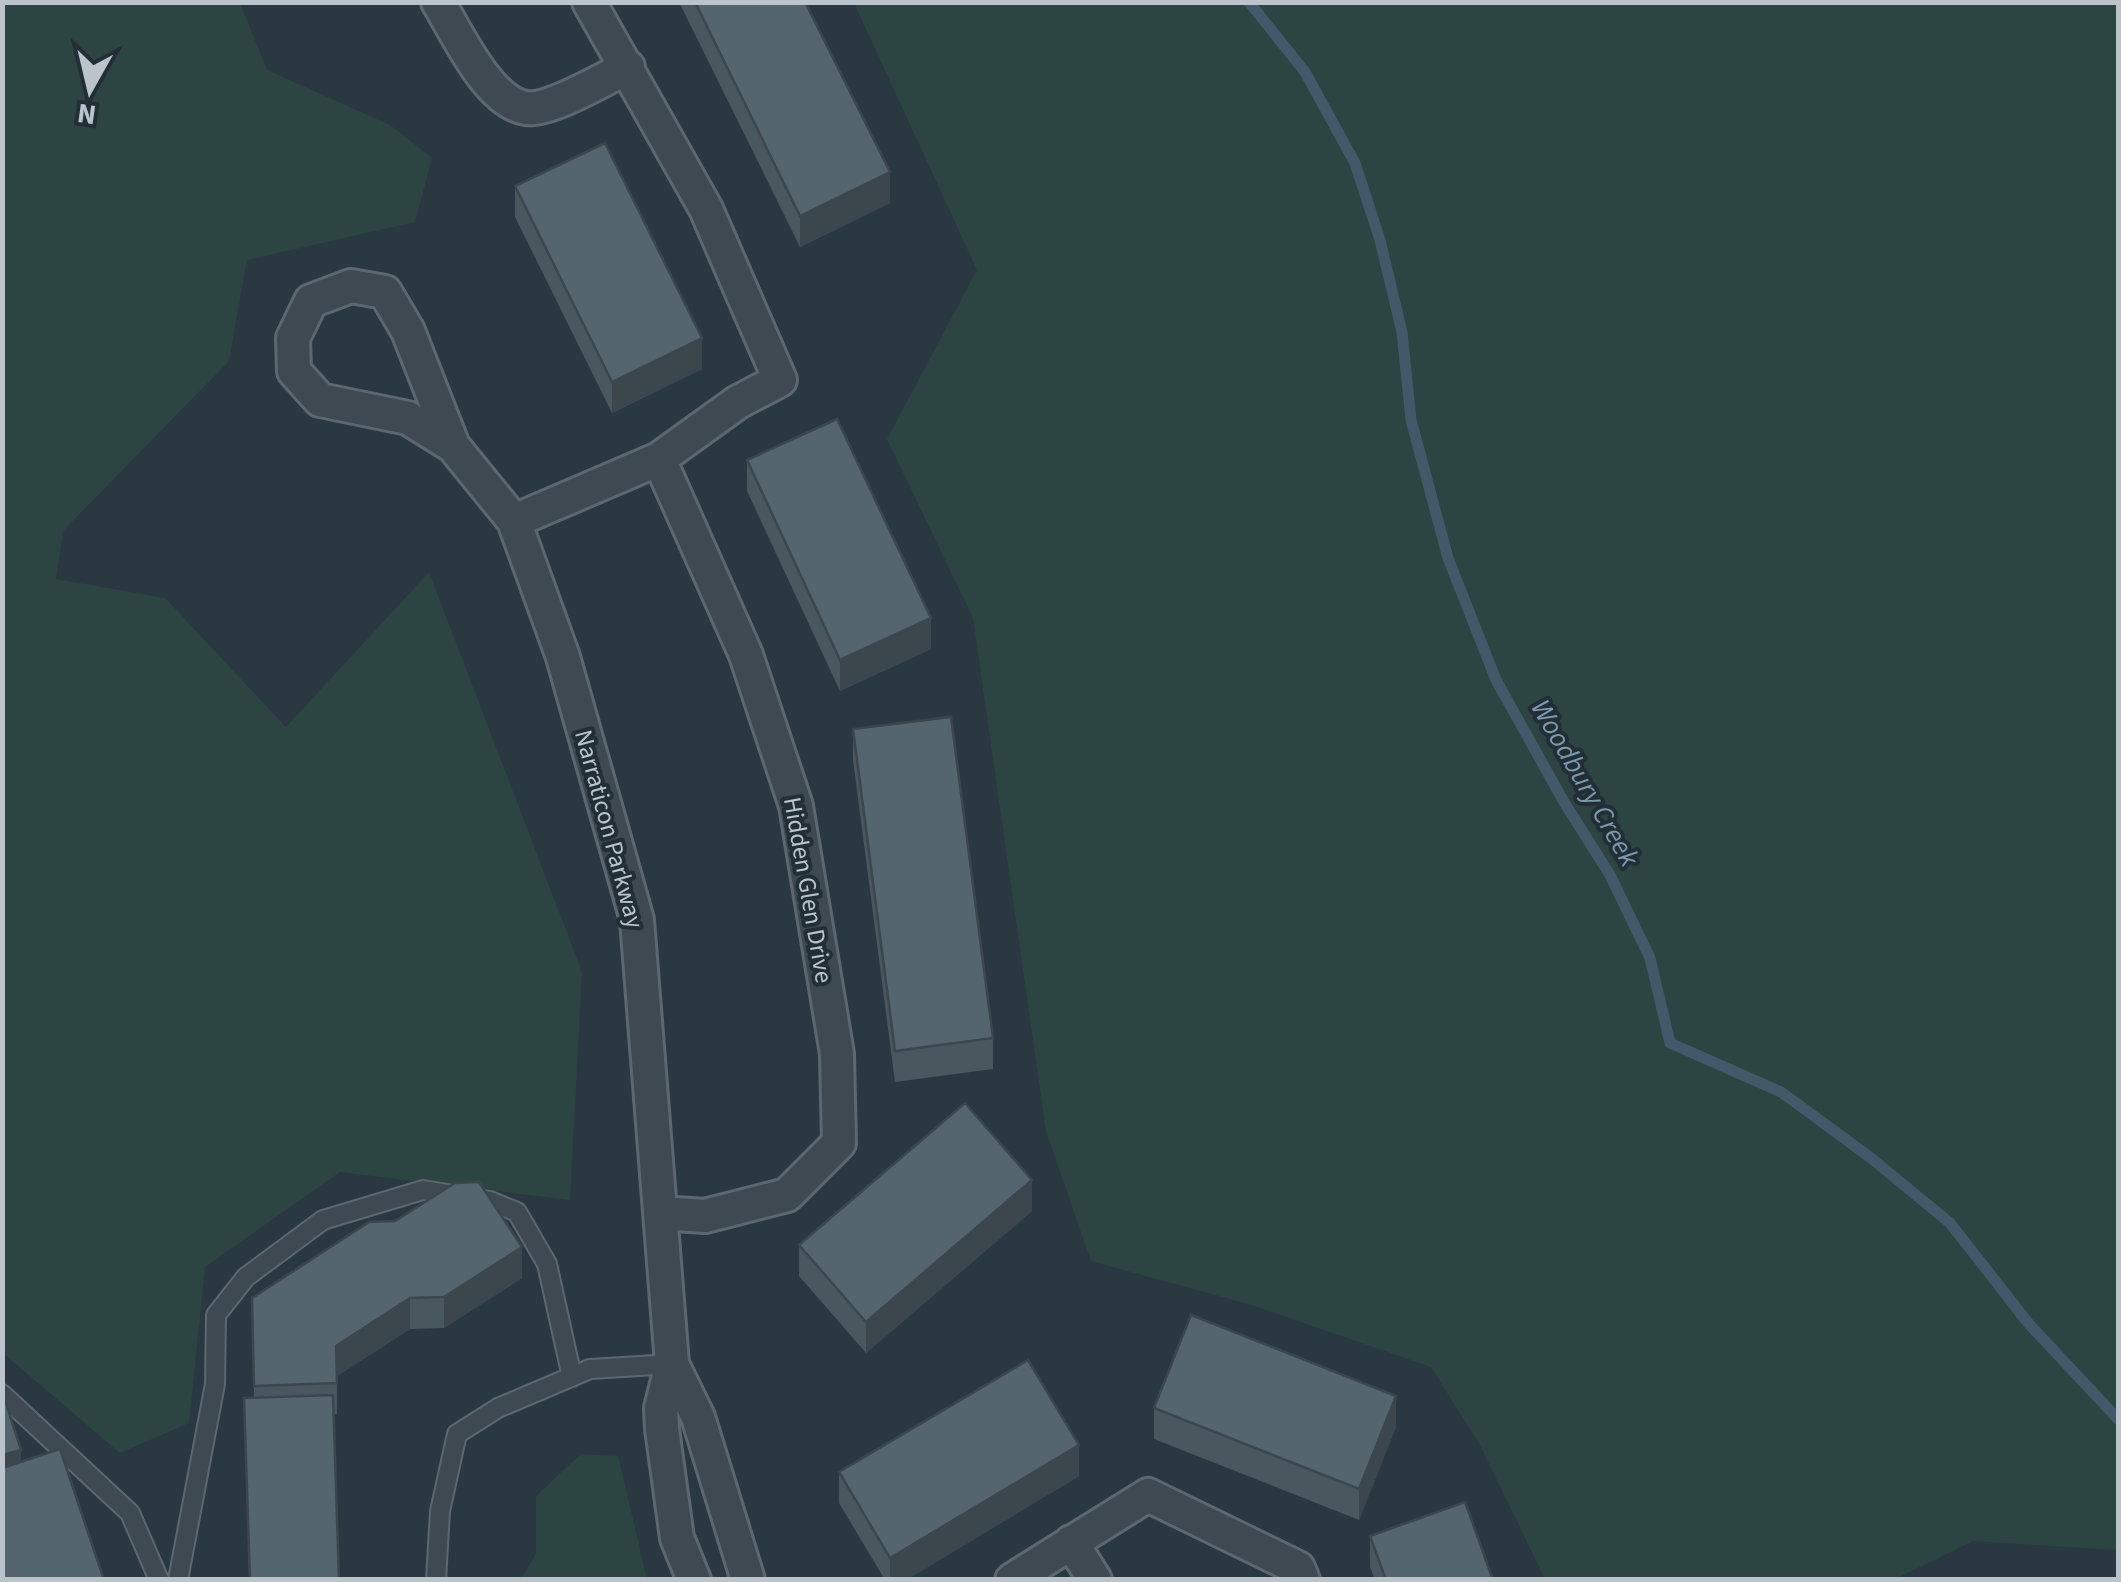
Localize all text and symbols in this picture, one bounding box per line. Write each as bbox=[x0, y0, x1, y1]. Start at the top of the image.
north arrow bbox=[40, 40, 140, 140]
text: N bbox=[75, 93, 99, 135]
water label: Woodbury Creek bbox=[1521, 692, 1649, 875]
street label: Narraticon Parkway bbox=[565, 726, 653, 933]
street label: Hidden Glen Drive bbox=[774, 794, 842, 986]

